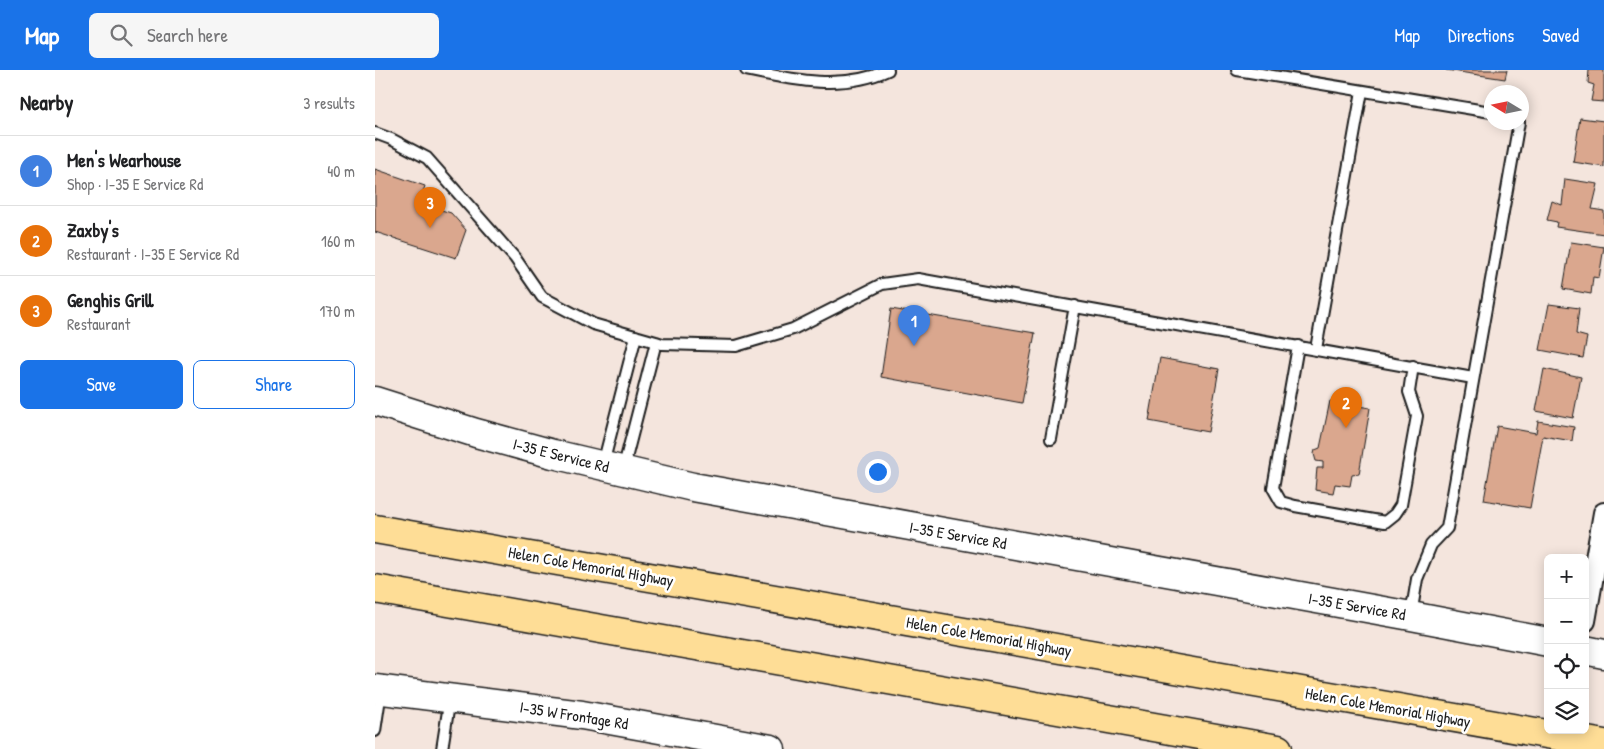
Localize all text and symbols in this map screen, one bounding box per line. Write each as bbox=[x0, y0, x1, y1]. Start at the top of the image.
search box bbox=[89, 13, 439, 58]
text: Map bbox=[25, 19, 59, 51]
icon: search bbox=[107, 21, 135, 49]
text: Search here bbox=[147, 22, 228, 48]
text: Map bbox=[1395, 23, 1420, 48]
text: Directions bbox=[1448, 23, 1514, 48]
text: Saved bbox=[1542, 23, 1579, 48]
north arrow bbox=[1484, 85, 1529, 130]
text: Nearby bbox=[20, 88, 73, 117]
text: 3 results bbox=[303, 92, 355, 114]
text: Men's Wearhouse bbox=[67, 147, 181, 173]
text: 1 bbox=[33, 160, 39, 182]
text: 40 m bbox=[327, 160, 355, 182]
text: Shop · I-35 E Service Rd bbox=[67, 173, 203, 195]
pin: 3 bbox=[414, 187, 446, 228]
text: Zaxby's bbox=[67, 217, 119, 243]
text: 2 bbox=[32, 230, 40, 252]
text: 160 m bbox=[321, 230, 355, 252]
text: Restaurant · I-35 E Service Rd bbox=[67, 243, 239, 265]
text: Genghis Grill bbox=[67, 287, 154, 313]
text: 3 bbox=[32, 300, 40, 322]
text: 170 m bbox=[320, 300, 355, 322]
pin: 1 bbox=[898, 305, 930, 346]
text: Restaurant bbox=[67, 313, 130, 335]
button: Save bbox=[20, 360, 183, 409]
button: Share bbox=[193, 360, 355, 409]
pin: 2 bbox=[1330, 387, 1362, 428]
street label: I-35 E Service Rd bbox=[511, 432, 611, 478]
your location bbox=[865, 459, 891, 485]
street label: I-35 E Service Rd bbox=[908, 516, 1008, 554]
street label: Helen Cole Memorial Highway bbox=[507, 541, 676, 591]
map controls bbox=[1544, 554, 1589, 734]
button: + bbox=[1544, 554, 1589, 599]
street label: I-35 E Service Rd bbox=[1307, 587, 1407, 625]
button: − bbox=[1544, 599, 1589, 644]
street label: Helen Cole Memorial Highway bbox=[905, 611, 1074, 661]
button: locate bbox=[1544, 644, 1589, 689]
street label: Helen Cole Memorial Highway bbox=[1304, 682, 1473, 732]
button: layers bbox=[1544, 689, 1589, 734]
street label: I-35 W Frontage Rd bbox=[518, 696, 630, 734]

